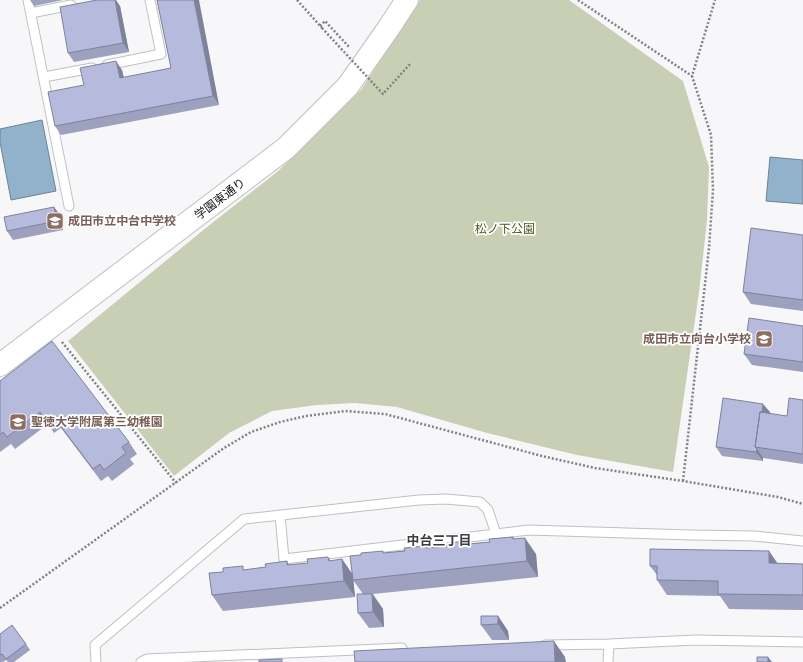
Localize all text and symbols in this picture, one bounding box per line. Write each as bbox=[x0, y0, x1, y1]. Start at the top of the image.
street label: 学園東通り bbox=[191, 175, 248, 223]
school or university icon: 成田市立中台中学校 bbox=[45, 211, 65, 231]
place label: 成田市立中台中学校 bbox=[68, 213, 176, 228]
park label: 松ノ下公園 bbox=[475, 221, 535, 236]
school or university icon: 成田市立向台小学校 bbox=[754, 329, 774, 349]
place label: 成田市立向台小学校 bbox=[643, 331, 751, 346]
school or university icon: 聖徳大学附属第三幼稚園 bbox=[8, 412, 28, 432]
place label: 聖徳大学附属第三幼稚園 bbox=[31, 414, 163, 429]
district label: 中台三丁目 bbox=[406, 532, 472, 548]

